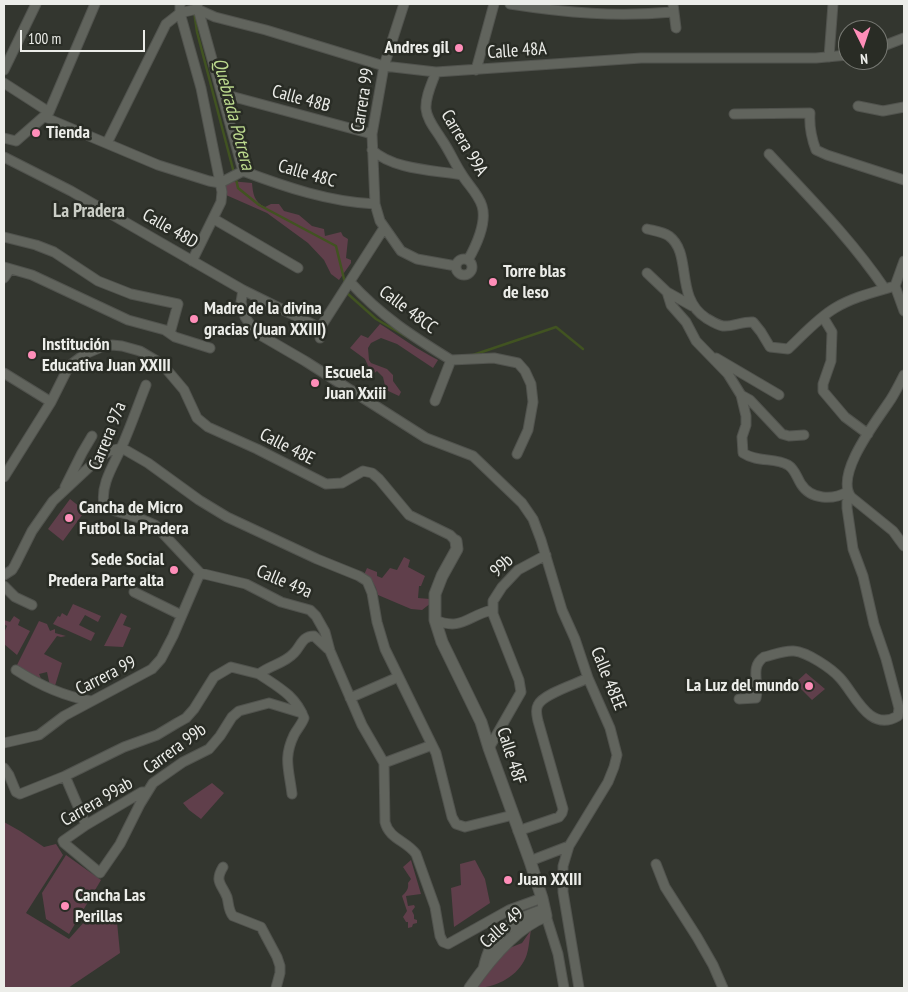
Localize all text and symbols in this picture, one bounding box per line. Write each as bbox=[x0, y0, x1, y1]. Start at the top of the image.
scale bar bbox=[22, 20, 148, 52]
north arrow bbox=[838, 20, 888, 70]
text: 100 m bbox=[28, 29, 61, 48]
place label: Andres gil bbox=[385, 37, 449, 59]
street label: Calle 48A bbox=[487, 38, 547, 64]
marker: Andres gil bbox=[453, 42, 465, 54]
text: N bbox=[860, 50, 868, 68]
water label: Quebrada Potrera bbox=[207, 56, 259, 172]
street label: Carrera 99 bbox=[347, 66, 379, 134]
street label: Calle 48B bbox=[269, 81, 333, 117]
street label: Carrera 99A bbox=[436, 106, 492, 180]
place label: Tienda bbox=[46, 122, 90, 144]
marker: Tienda bbox=[30, 127, 42, 139]
street label: Calle 48C bbox=[276, 155, 338, 193]
district label: La Pradera bbox=[53, 201, 125, 223]
street label: Calle 48D bbox=[138, 205, 202, 253]
place label: Torre blas de leso bbox=[503, 261, 566, 304]
marker: Torre blas de leso bbox=[487, 276, 499, 288]
street label: Calle 48CC bbox=[375, 281, 441, 339]
place label: Madre de la divina gracias (Juan XXIII) bbox=[204, 298, 326, 340]
marker: Madre de la divina gracias (Juan XXIII) bbox=[188, 313, 200, 325]
place label: Institución Educativa Juan XXIII bbox=[42, 334, 171, 376]
marker: Institución Educativa Juan XXIII bbox=[26, 349, 38, 361]
place label: Escuela Juan Xxiii bbox=[325, 362, 386, 404]
marker: Escuela Juan Xxiii bbox=[309, 377, 321, 389]
street label: Carrera 97a bbox=[85, 399, 131, 473]
street label: Calle 48E bbox=[256, 424, 318, 470]
place label: Cancha de Micro Futbol la Pradera bbox=[79, 497, 189, 540]
marker: Cancha de Micro Futbol la Pradera bbox=[63, 512, 75, 524]
place label: Sede Social Predera Parte alta bbox=[48, 549, 164, 592]
street label: 99b bbox=[486, 550, 518, 582]
street label: Calle 49a bbox=[253, 561, 315, 603]
marker: Sede Social Predera Parte alta bbox=[168, 564, 180, 576]
street label: Calle 48EE bbox=[586, 644, 630, 714]
street label: Carrera 99 bbox=[72, 652, 140, 700]
place label: La Luz del mundo bbox=[686, 675, 799, 697]
marker: La Luz del mundo bbox=[803, 680, 815, 692]
street label: Carrera 99b bbox=[139, 719, 211, 779]
street label: Calle 48F bbox=[492, 725, 530, 787]
street label: Carrera 99ab bbox=[57, 773, 137, 831]
place label: Juan XXIII bbox=[518, 869, 582, 891]
marker: Juan XXIII bbox=[502, 874, 514, 886]
place label: Cancha Las Perillas bbox=[75, 885, 145, 928]
marker: Cancha Las Perillas bbox=[59, 900, 71, 912]
street label: Calle 49 bbox=[476, 903, 528, 953]

